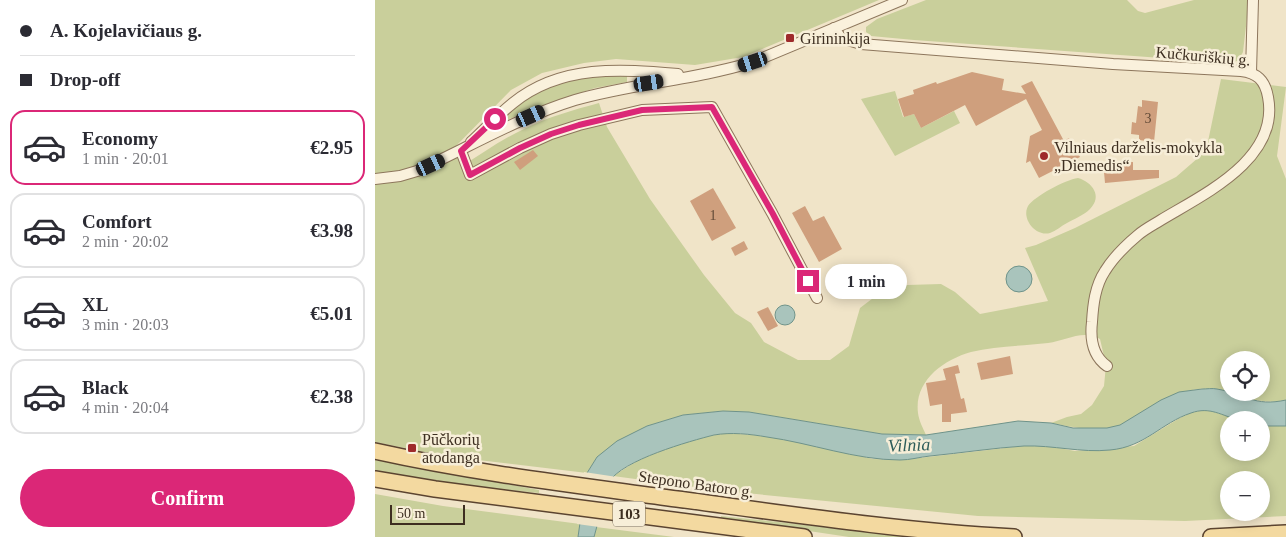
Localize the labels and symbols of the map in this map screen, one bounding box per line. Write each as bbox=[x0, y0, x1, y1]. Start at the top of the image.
place label: Girininkija bbox=[800, 30, 870, 48]
marker: Girininkija bbox=[784, 32, 796, 44]
street label: Kučkuriškių g. bbox=[1155, 43, 1251, 70]
car bbox=[736, 50, 769, 74]
car bbox=[633, 73, 664, 93]
car bbox=[514, 103, 547, 129]
route start bbox=[484, 108, 506, 130]
house number: 3 bbox=[1145, 111, 1152, 126]
place label: Vilniaus darželis-mokykla „Diemedis“ bbox=[1054, 139, 1222, 174]
marker: Vilniaus darželis-mokykla „Diemedis“ bbox=[1038, 150, 1050, 162]
car bbox=[414, 152, 447, 178]
house number: 1 bbox=[710, 208, 717, 223]
callout: 1 min bbox=[825, 264, 908, 298]
route end bbox=[797, 270, 819, 292]
place label: Pūčkorių atodanga bbox=[422, 431, 481, 467]
water label: Vilnia bbox=[887, 434, 931, 456]
marker: Pūčkorių atodanga bbox=[406, 442, 418, 454]
street label: Stepono Batoro g. bbox=[637, 468, 755, 501]
scale bar bbox=[390, 502, 465, 525]
road number: 103 bbox=[613, 502, 645, 526]

